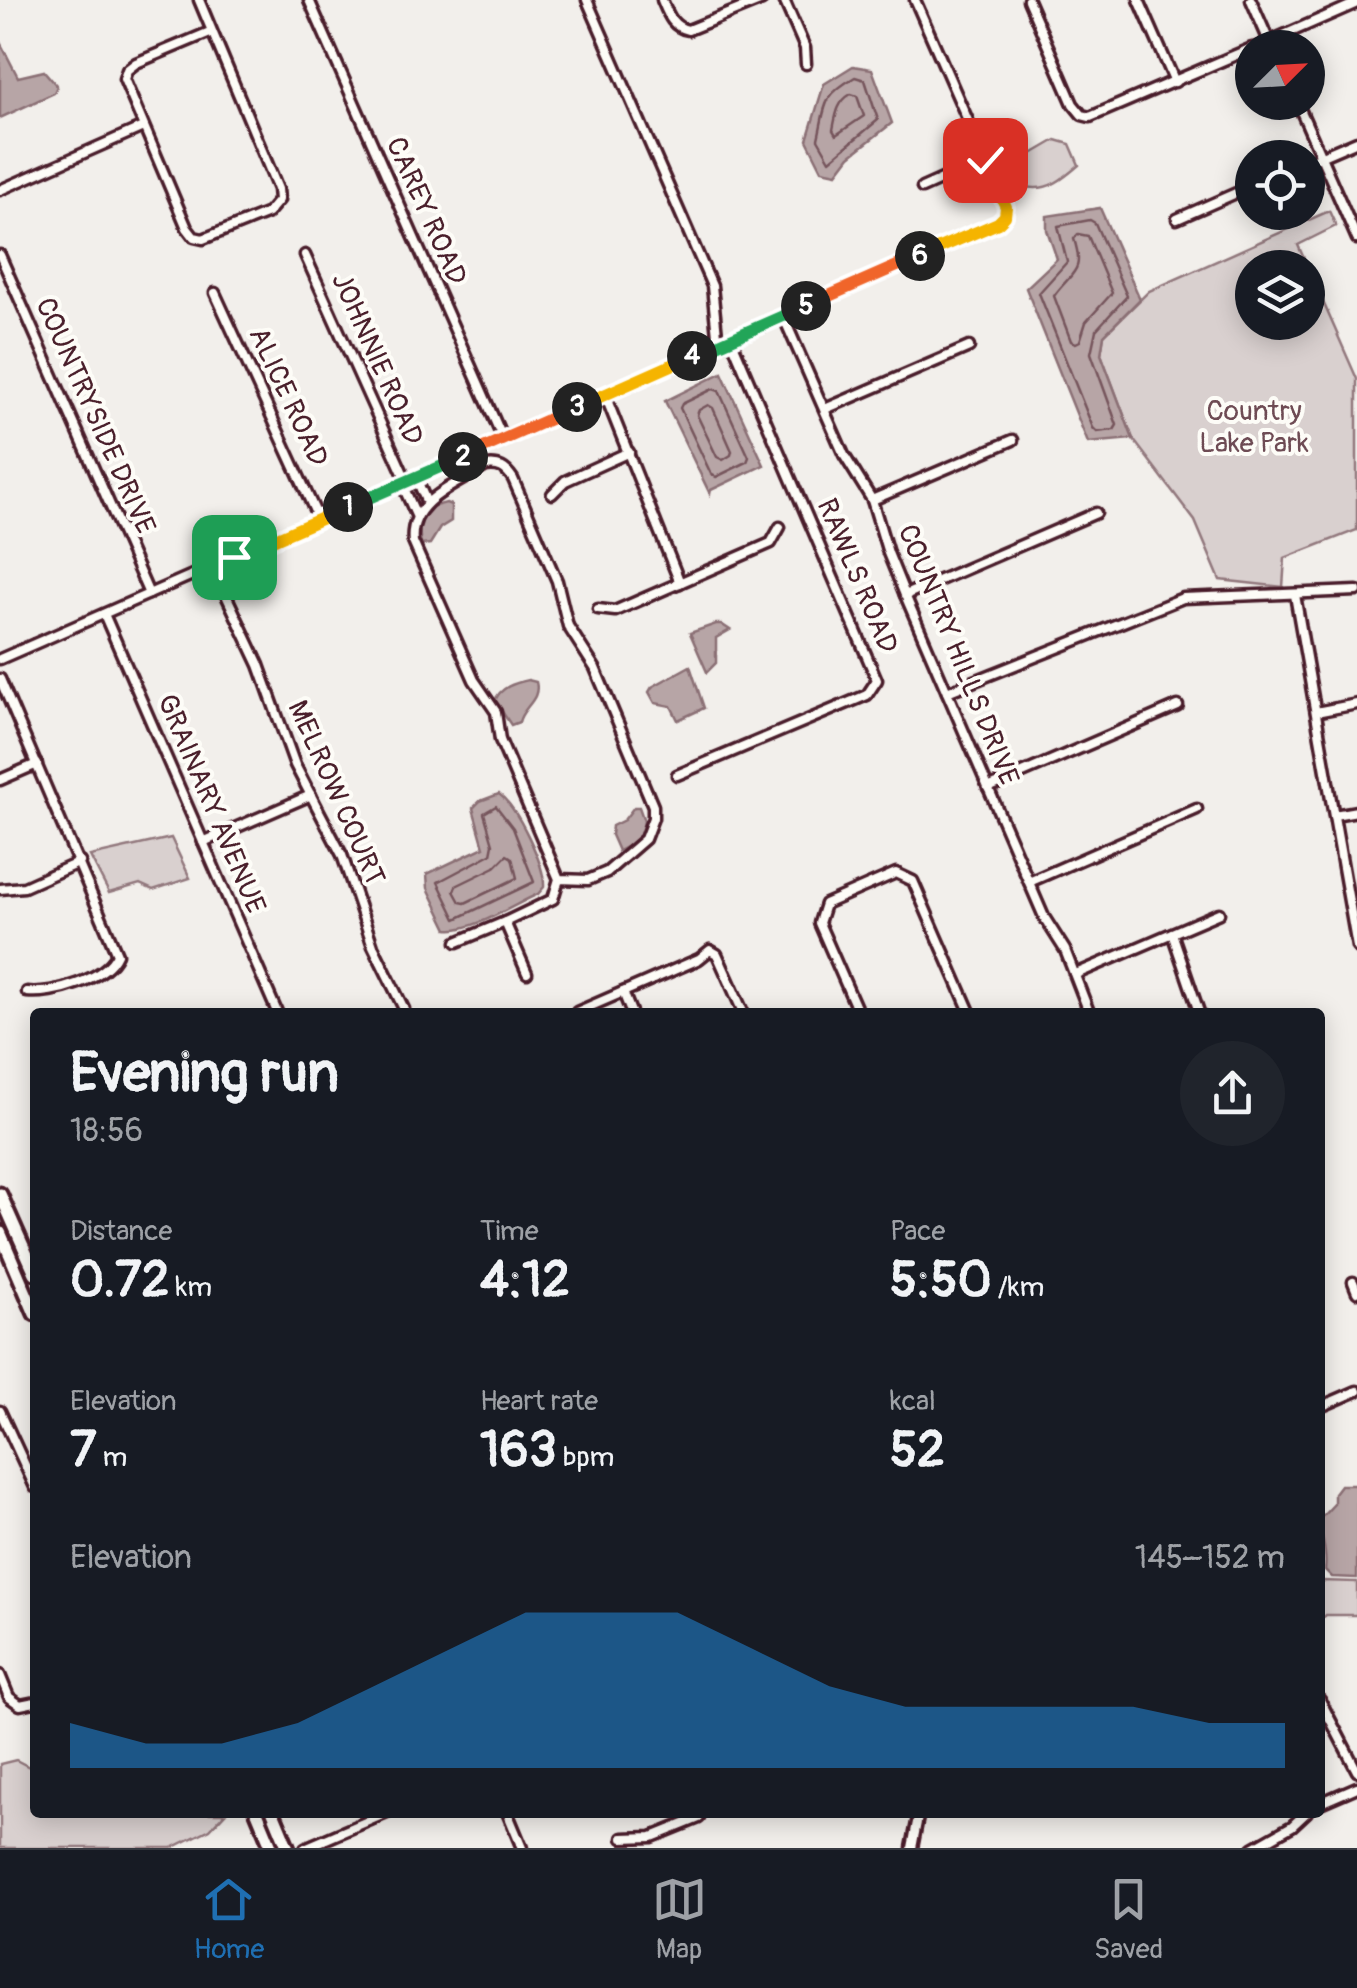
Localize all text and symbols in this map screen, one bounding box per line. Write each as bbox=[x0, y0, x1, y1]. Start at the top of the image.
north arrow bbox=[1235, 30, 1325, 120]
map controls bbox=[1235, 30, 1325, 340]
pin bbox=[943, 118, 1028, 203]
street label: CAREY ROAD bbox=[378, 132, 474, 290]
icon: check bbox=[958, 133, 1013, 188]
button: locate bbox=[1235, 140, 1325, 230]
pin: 6 bbox=[895, 231, 945, 281]
text: 6 bbox=[912, 238, 928, 273]
button: layers bbox=[1235, 250, 1325, 340]
street label: JOHNNIE ROAD bbox=[323, 267, 431, 451]
pin: 5 bbox=[781, 281, 831, 331]
text: 5 bbox=[798, 288, 814, 323]
street label: COUNTRYSIDE DRIVE bbox=[27, 292, 163, 540]
street label: ALICE ROAD bbox=[241, 322, 335, 472]
pin: 4 bbox=[667, 331, 717, 381]
text: 4 bbox=[684, 338, 700, 373]
pin: 3 bbox=[552, 382, 602, 432]
text: 3 bbox=[569, 389, 585, 424]
park label: Country Lake Park bbox=[1199, 394, 1309, 461]
pin: 2 bbox=[438, 432, 488, 482]
text: 2 bbox=[455, 439, 471, 474]
pin: 1 bbox=[323, 482, 373, 532]
text: 1 bbox=[343, 489, 353, 524]
street label: RAWLS ROAD bbox=[809, 493, 905, 659]
pin bbox=[192, 515, 277, 600]
street label: COUNTRY HILLS DRIVE bbox=[890, 520, 1026, 790]
icon: arrive bbox=[207, 530, 262, 585]
street label: GRAINARY AVENUE bbox=[149, 689, 273, 919]
street label: MELROW COURT bbox=[280, 695, 392, 891]
text: Evening run bbox=[70, 1039, 339, 1108]
button: share bbox=[1180, 1041, 1285, 1146]
text: 18:56 bbox=[70, 1111, 143, 1151]
text: Distance bbox=[70, 1214, 172, 1249]
text: Time bbox=[480, 1214, 539, 1249]
text: Pace bbox=[890, 1214, 945, 1249]
text: 0.72 bbox=[70, 1249, 170, 1312]
text: 4:12 bbox=[480, 1249, 570, 1312]
text: 5:50 bbox=[890, 1249, 992, 1312]
text: km bbox=[170, 1270, 212, 1305]
text: /km bbox=[992, 1270, 1044, 1305]
text: Elevation bbox=[70, 1384, 177, 1419]
text: Heart rate bbox=[480, 1384, 598, 1419]
text: kcal bbox=[890, 1384, 936, 1419]
text: 7 bbox=[70, 1419, 96, 1482]
text: 163 bbox=[480, 1419, 557, 1482]
text: 52 bbox=[890, 1419, 945, 1482]
text: m bbox=[96, 1440, 127, 1475]
text: bpm bbox=[557, 1440, 614, 1475]
text: Elevation bbox=[70, 1538, 192, 1578]
text: 145–152 m bbox=[1135, 1538, 1285, 1578]
tab: Home bbox=[194, 1872, 264, 1967]
tab: Map bbox=[652, 1872, 707, 1967]
tab: Saved bbox=[1094, 1872, 1163, 1967]

